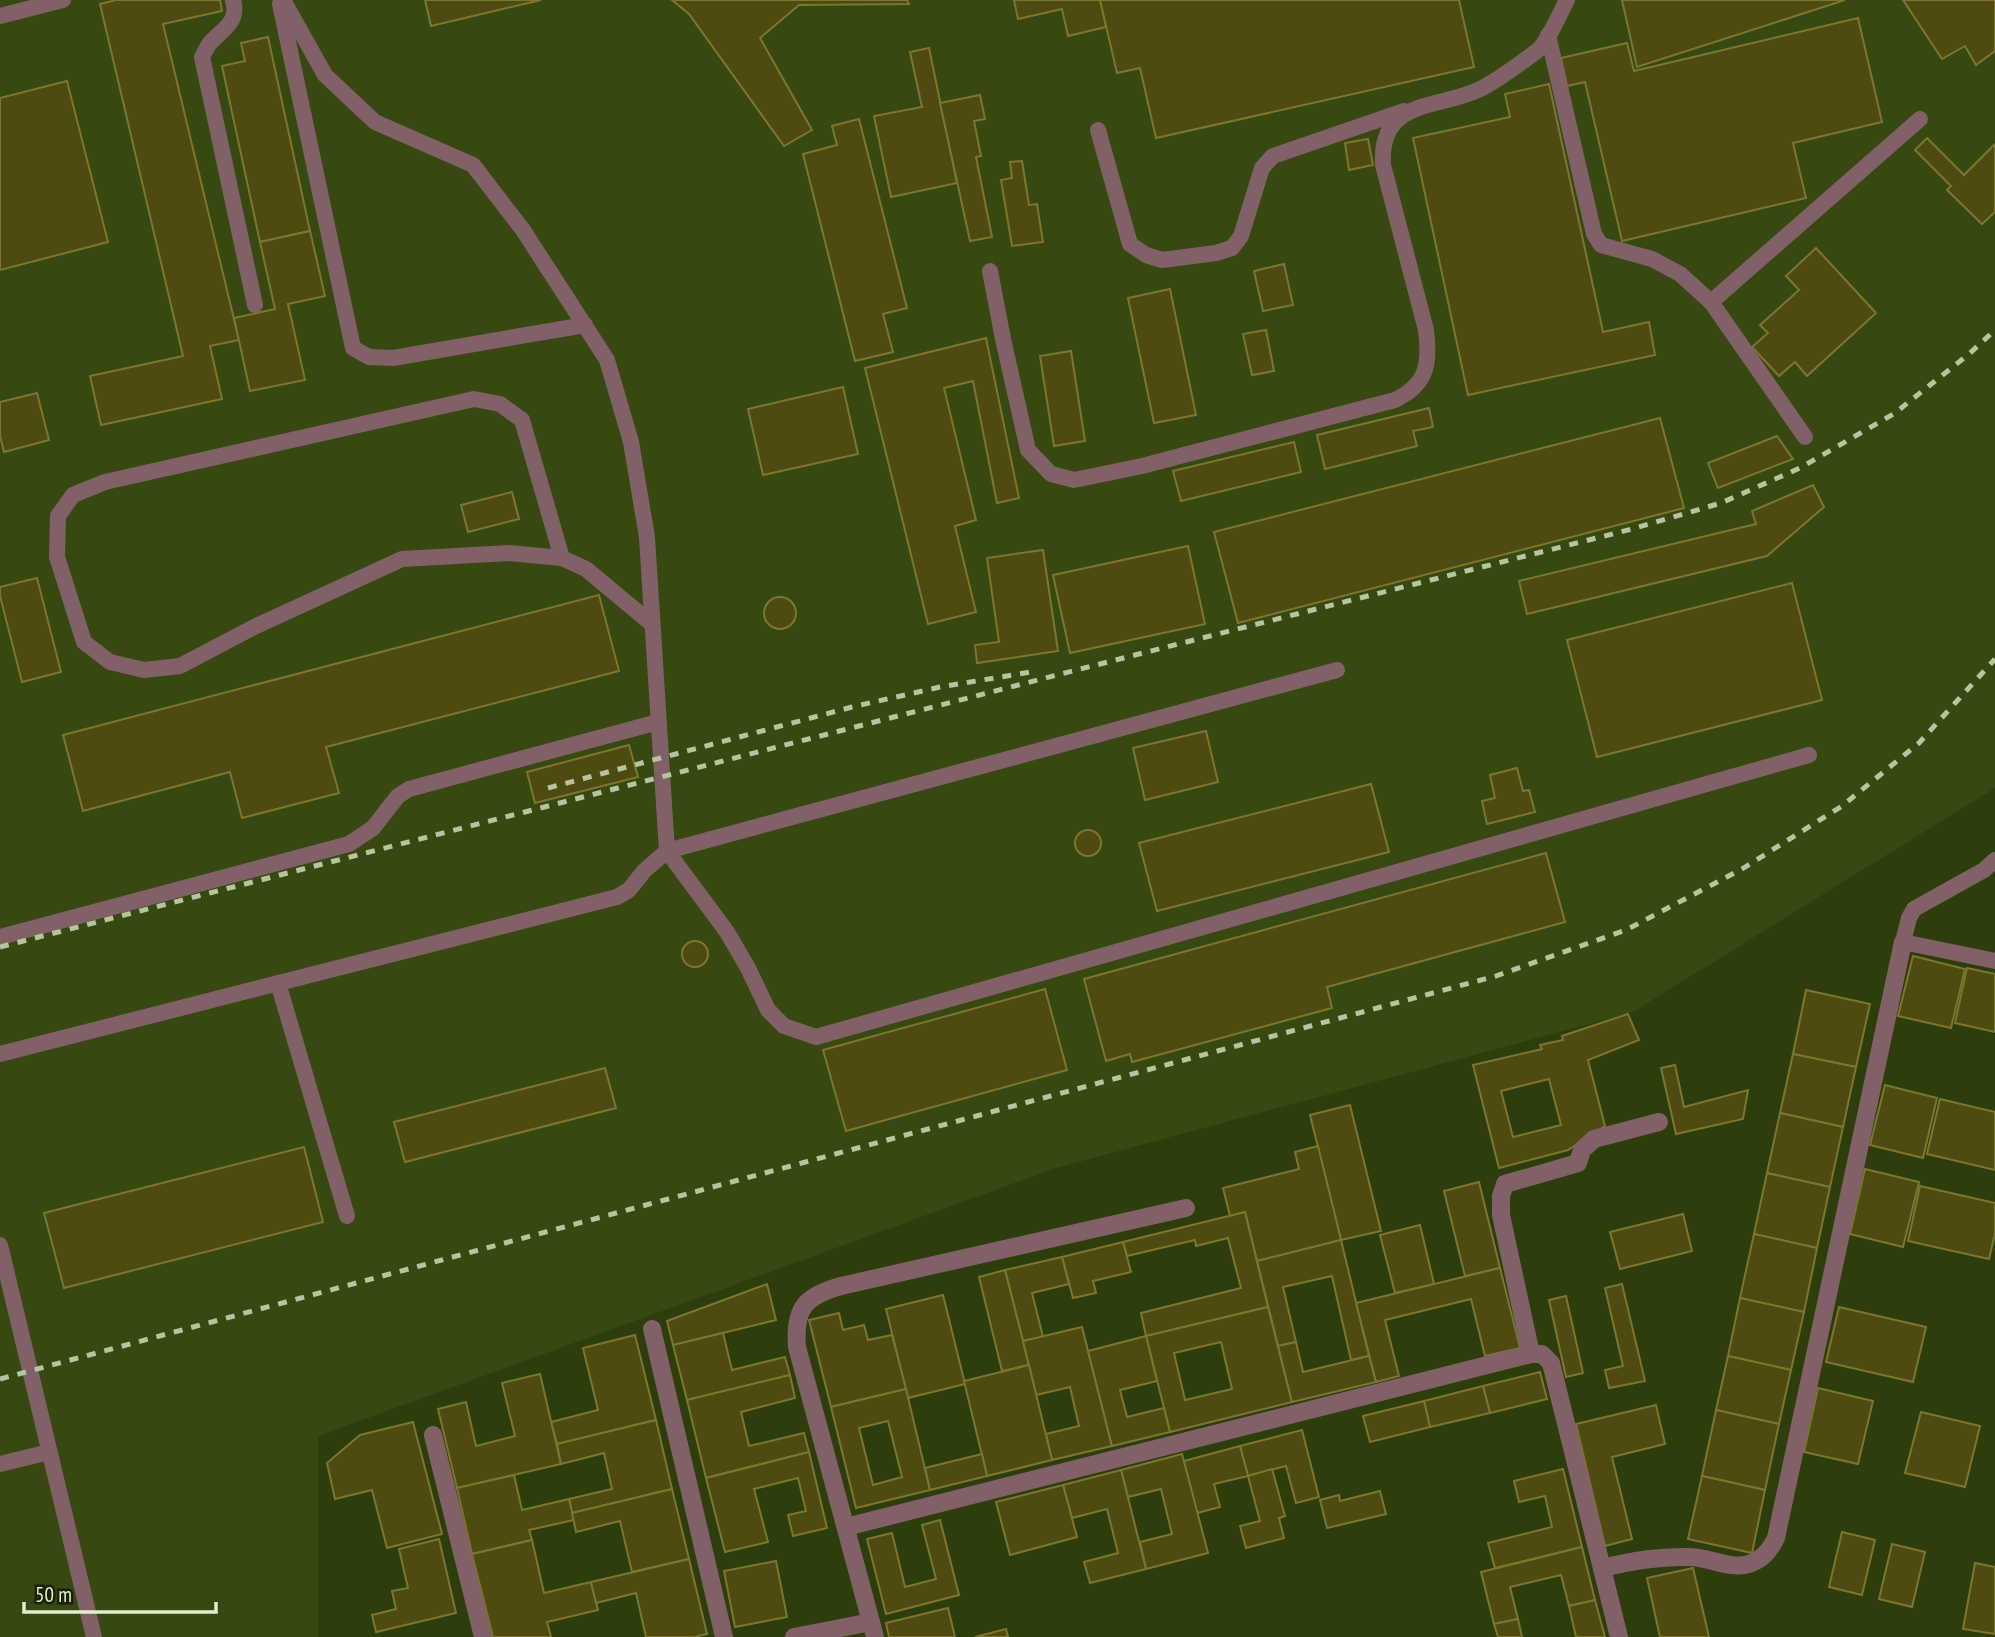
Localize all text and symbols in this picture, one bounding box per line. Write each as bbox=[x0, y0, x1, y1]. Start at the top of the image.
scale bar bbox=[24, 1570, 217, 1614]
text: 50 m bbox=[35, 1581, 72, 1608]

